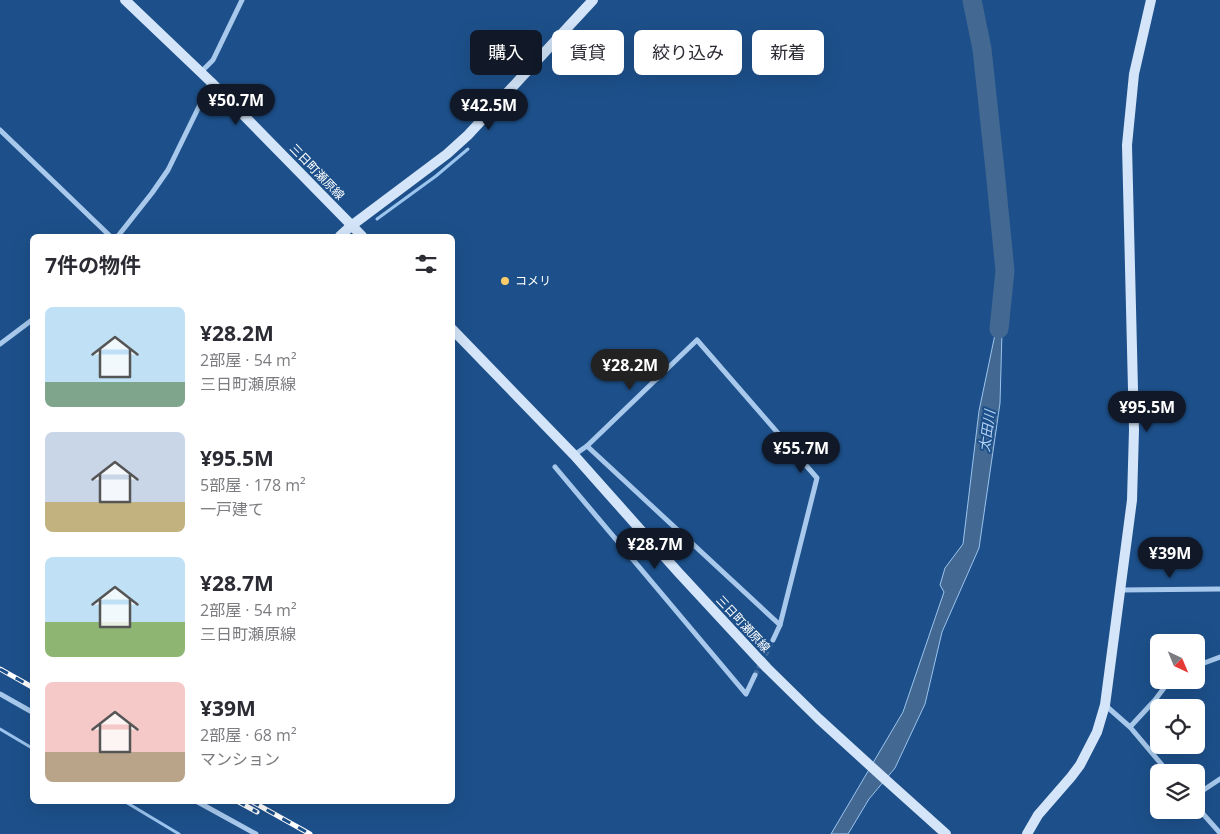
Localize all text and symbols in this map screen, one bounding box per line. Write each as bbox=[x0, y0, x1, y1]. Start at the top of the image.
chip: 購入 bbox=[470, 30, 542, 75]
chip: 賃貸 bbox=[552, 30, 624, 75]
chip: 絞り込み bbox=[634, 30, 742, 75]
chip: 新着 bbox=[752, 30, 824, 75]
pin: ¥50.7M bbox=[195, 84, 277, 126]
pin: ¥42.5M bbox=[448, 88, 530, 131]
text: ¥50.7M bbox=[208, 89, 264, 111]
text: ¥42.5M bbox=[461, 94, 517, 116]
street label: 三日町瀬原線 bbox=[286, 140, 348, 203]
icon: filters bbox=[412, 250, 440, 278]
text: 7件の物件 bbox=[45, 251, 141, 279]
place label: コメリ bbox=[515, 272, 551, 289]
marker: コメリ bbox=[499, 275, 511, 287]
text: ¥28.2M bbox=[200, 319, 274, 347]
icon: home bbox=[85, 327, 145, 387]
pin: ¥28.2M bbox=[589, 348, 671, 391]
text: 2部屋 · 54 m² bbox=[200, 349, 297, 371]
text: ¥28.2M bbox=[602, 354, 658, 376]
text: 三日町瀬原線 bbox=[200, 373, 296, 395]
pin: ¥95.5M bbox=[1106, 390, 1188, 433]
text: ¥95.5M bbox=[1119, 396, 1175, 418]
water label: 太田川 bbox=[974, 407, 999, 453]
pin: ¥55.7M bbox=[760, 432, 842, 474]
text: ¥55.7M bbox=[773, 437, 829, 459]
text: ¥95.5M bbox=[200, 444, 274, 472]
icon: home bbox=[85, 452, 145, 512]
text: 5部屋 · 178 m² bbox=[200, 474, 306, 496]
text: 一戸建て bbox=[200, 498, 264, 520]
pin: ¥28.7M bbox=[614, 528, 696, 570]
text: ¥28.7M bbox=[627, 533, 683, 555]
pin: ¥39M bbox=[1140, 536, 1200, 579]
text: ¥39M bbox=[1149, 542, 1191, 564]
text: ¥28.7M bbox=[200, 569, 274, 597]
icon: home bbox=[85, 577, 145, 637]
street label: 三日町瀬原線 bbox=[713, 592, 774, 656]
text: 2部屋 · 54 m² bbox=[200, 599, 297, 621]
text: 三日町瀬原線 bbox=[200, 623, 296, 645]
north arrow bbox=[1150, 634, 1205, 689]
map controls bbox=[1150, 634, 1205, 819]
text: ¥39M bbox=[200, 694, 256, 722]
button: locate bbox=[1150, 699, 1205, 754]
icon: home bbox=[85, 702, 145, 762]
text: 2部屋 · 68 m² bbox=[200, 724, 297, 746]
text: マンション bbox=[200, 748, 280, 770]
button: layers bbox=[1150, 764, 1205, 819]

